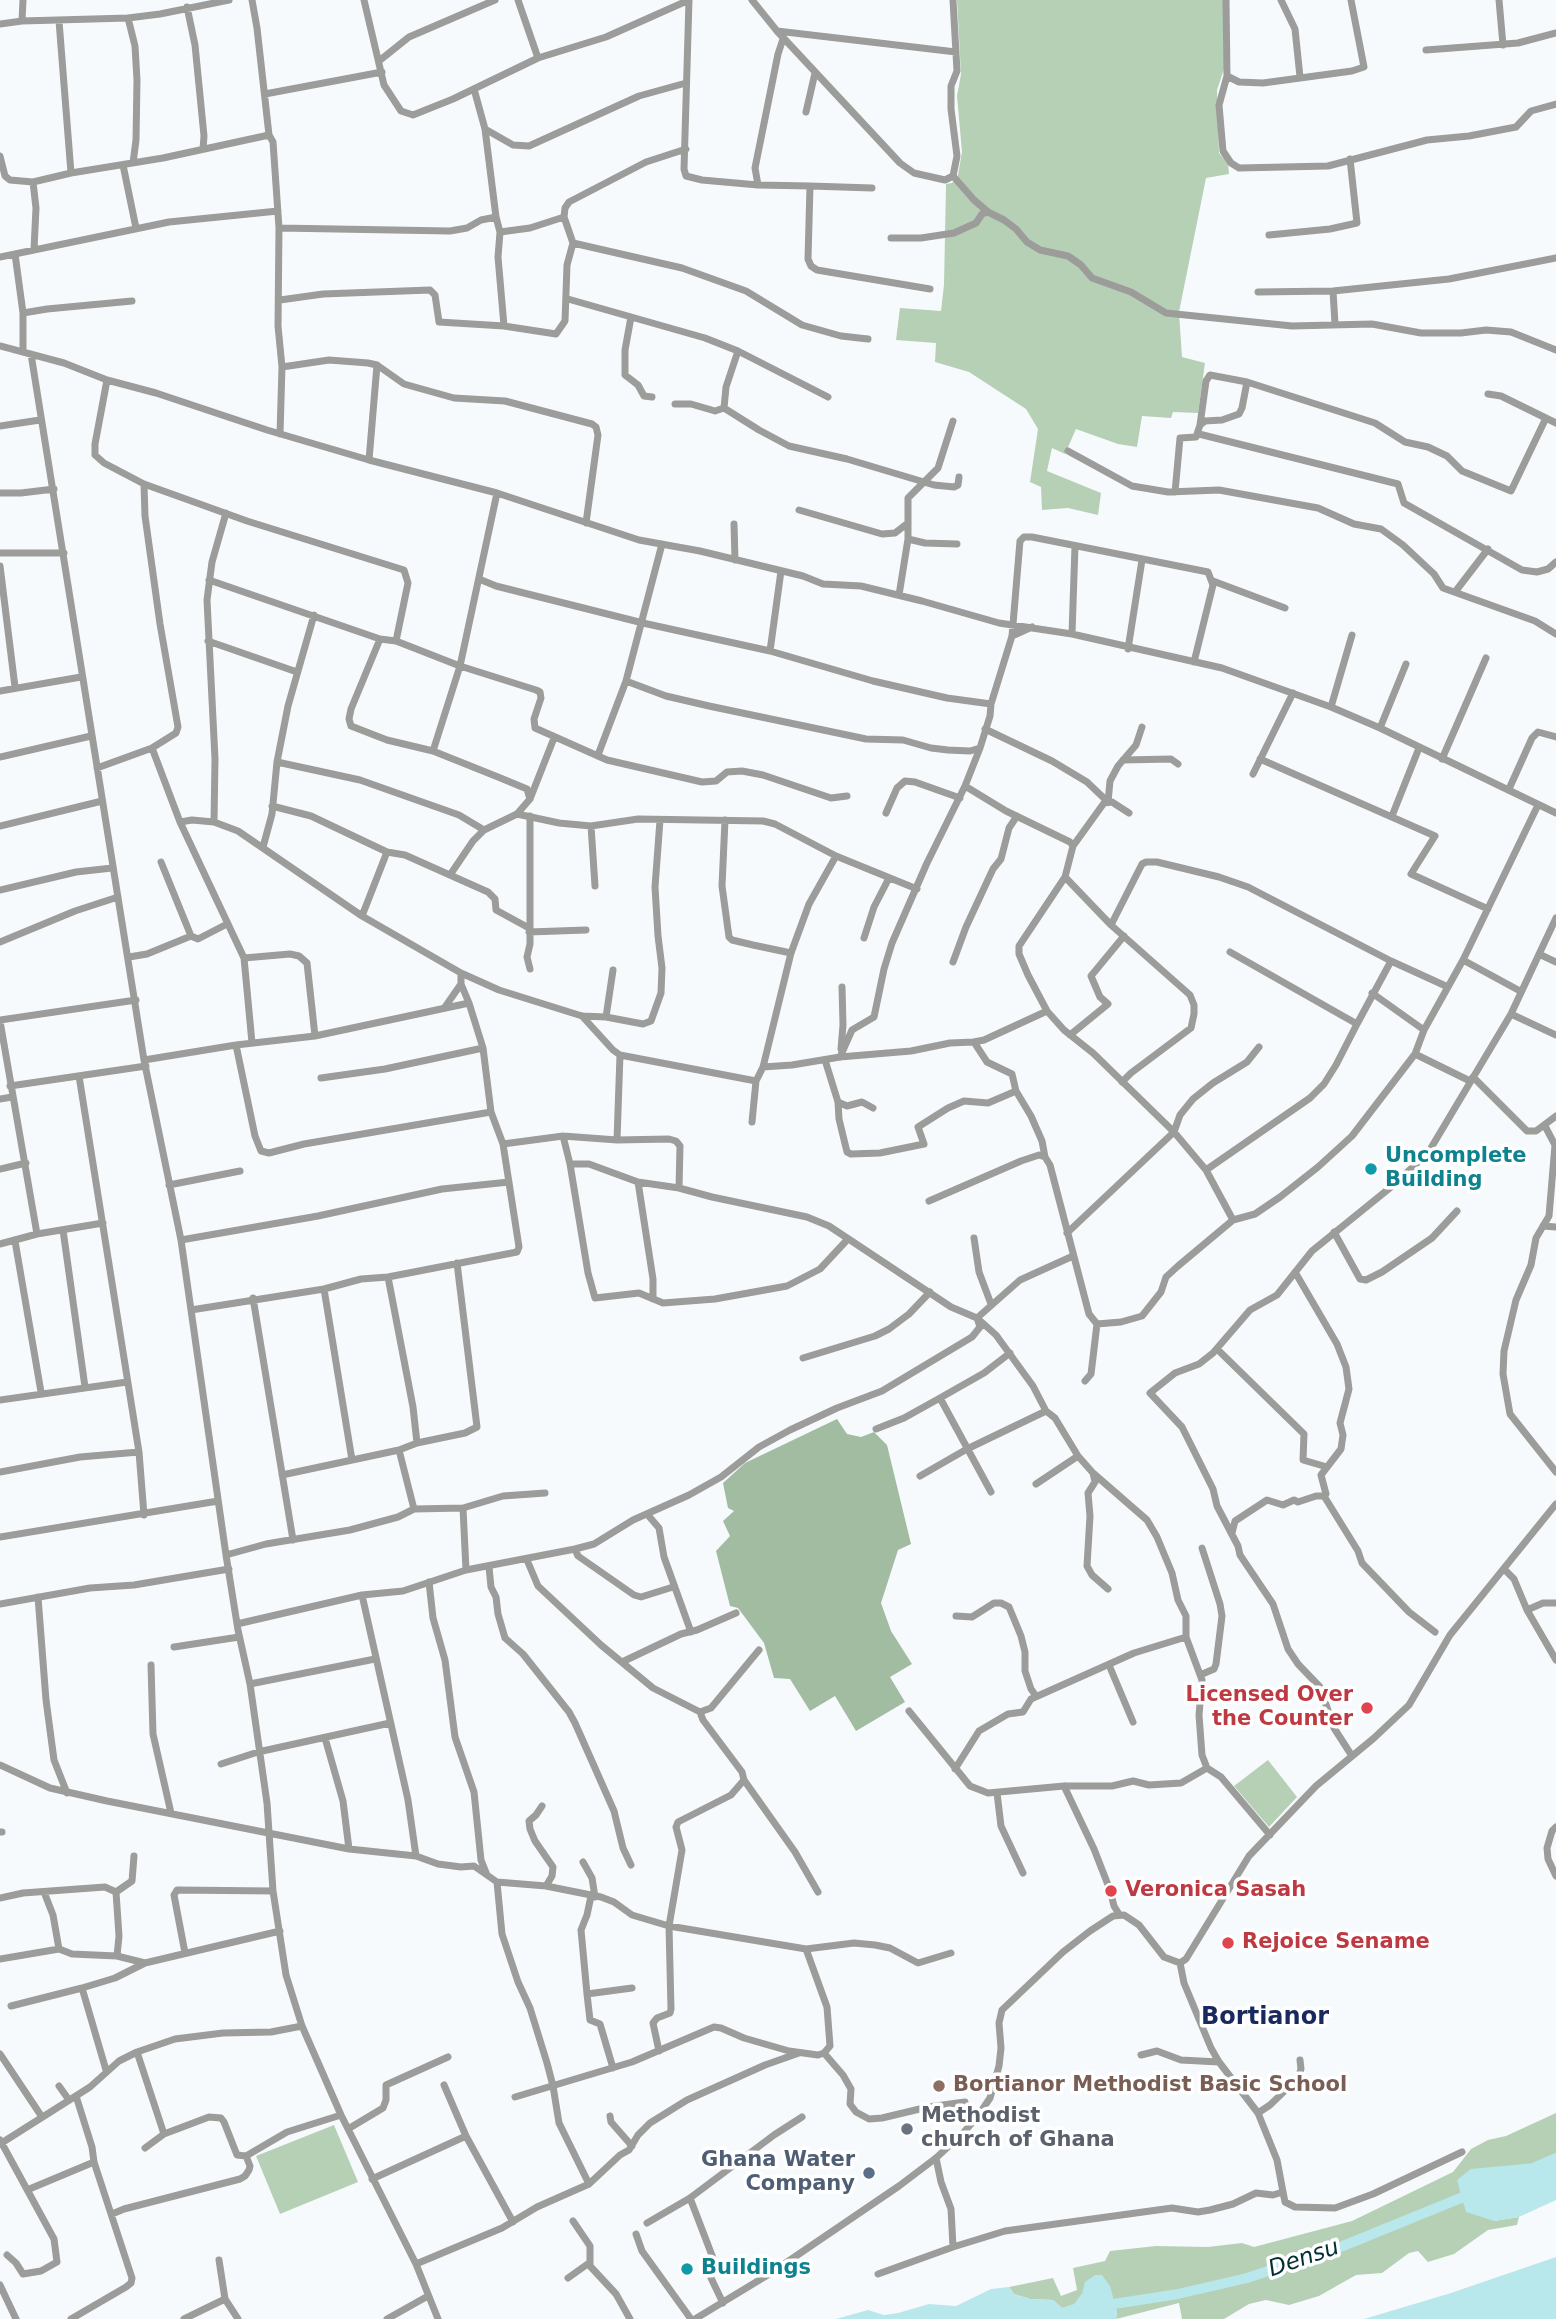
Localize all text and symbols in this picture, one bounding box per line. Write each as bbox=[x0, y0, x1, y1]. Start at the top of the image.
place label: Uncomplete Building bbox=[1385, 1144, 1527, 1194]
marker: Uncomplete Building bbox=[1363, 1161, 1379, 1177]
place label: Licensed Over the Counter bbox=[1186, 1683, 1353, 1733]
marker: Licensed Over the Counter bbox=[1359, 1700, 1375, 1716]
place label: Veronica Sasah bbox=[1125, 1878, 1306, 1904]
marker: Veronica Sasah bbox=[1103, 1883, 1119, 1899]
place label: Rejoice Sename bbox=[1242, 1930, 1430, 1956]
marker: Rejoice Sename bbox=[1220, 1935, 1236, 1951]
district label: Bortianor bbox=[1201, 2004, 1329, 2032]
place label: Bortianor Methodist Basic School bbox=[953, 2073, 1347, 2099]
marker: Bortianor Methodist Basic School bbox=[931, 2078, 947, 2094]
place label: Methodist church of Ghana bbox=[921, 2104, 1115, 2154]
marker: Methodist church of Ghana bbox=[899, 2121, 915, 2137]
place label: Ghana Water Company bbox=[701, 2148, 855, 2198]
marker: Ghana Water Company bbox=[861, 2165, 877, 2181]
water label: Densu bbox=[1265, 2234, 1343, 2284]
place label: Buildings bbox=[701, 2256, 811, 2282]
marker: Buildings bbox=[679, 2261, 695, 2277]

